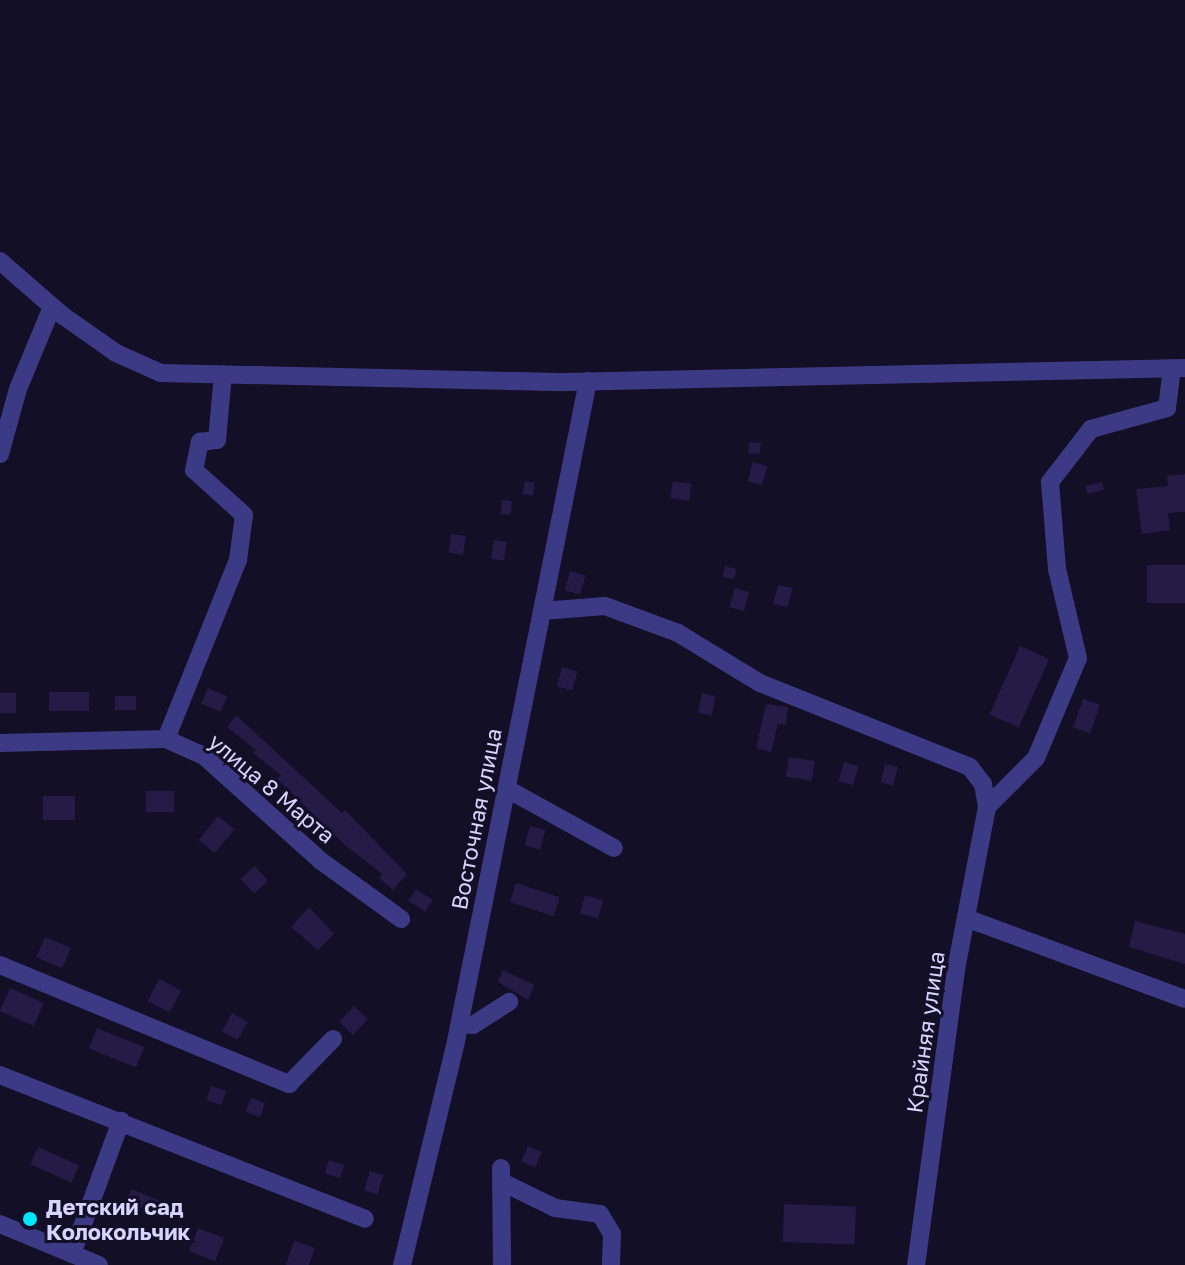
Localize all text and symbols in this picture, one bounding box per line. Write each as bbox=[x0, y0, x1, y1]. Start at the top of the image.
street label: Восточная улица bbox=[445, 726, 507, 912]
street label: улица 8 Марта bbox=[204, 728, 340, 848]
street label: Крайняя улица bbox=[901, 949, 949, 1115]
place label: Детский сад Колокольчик bbox=[46, 1193, 190, 1244]
marker: Детский сад Колокольчик bbox=[21, 1210, 39, 1228]

